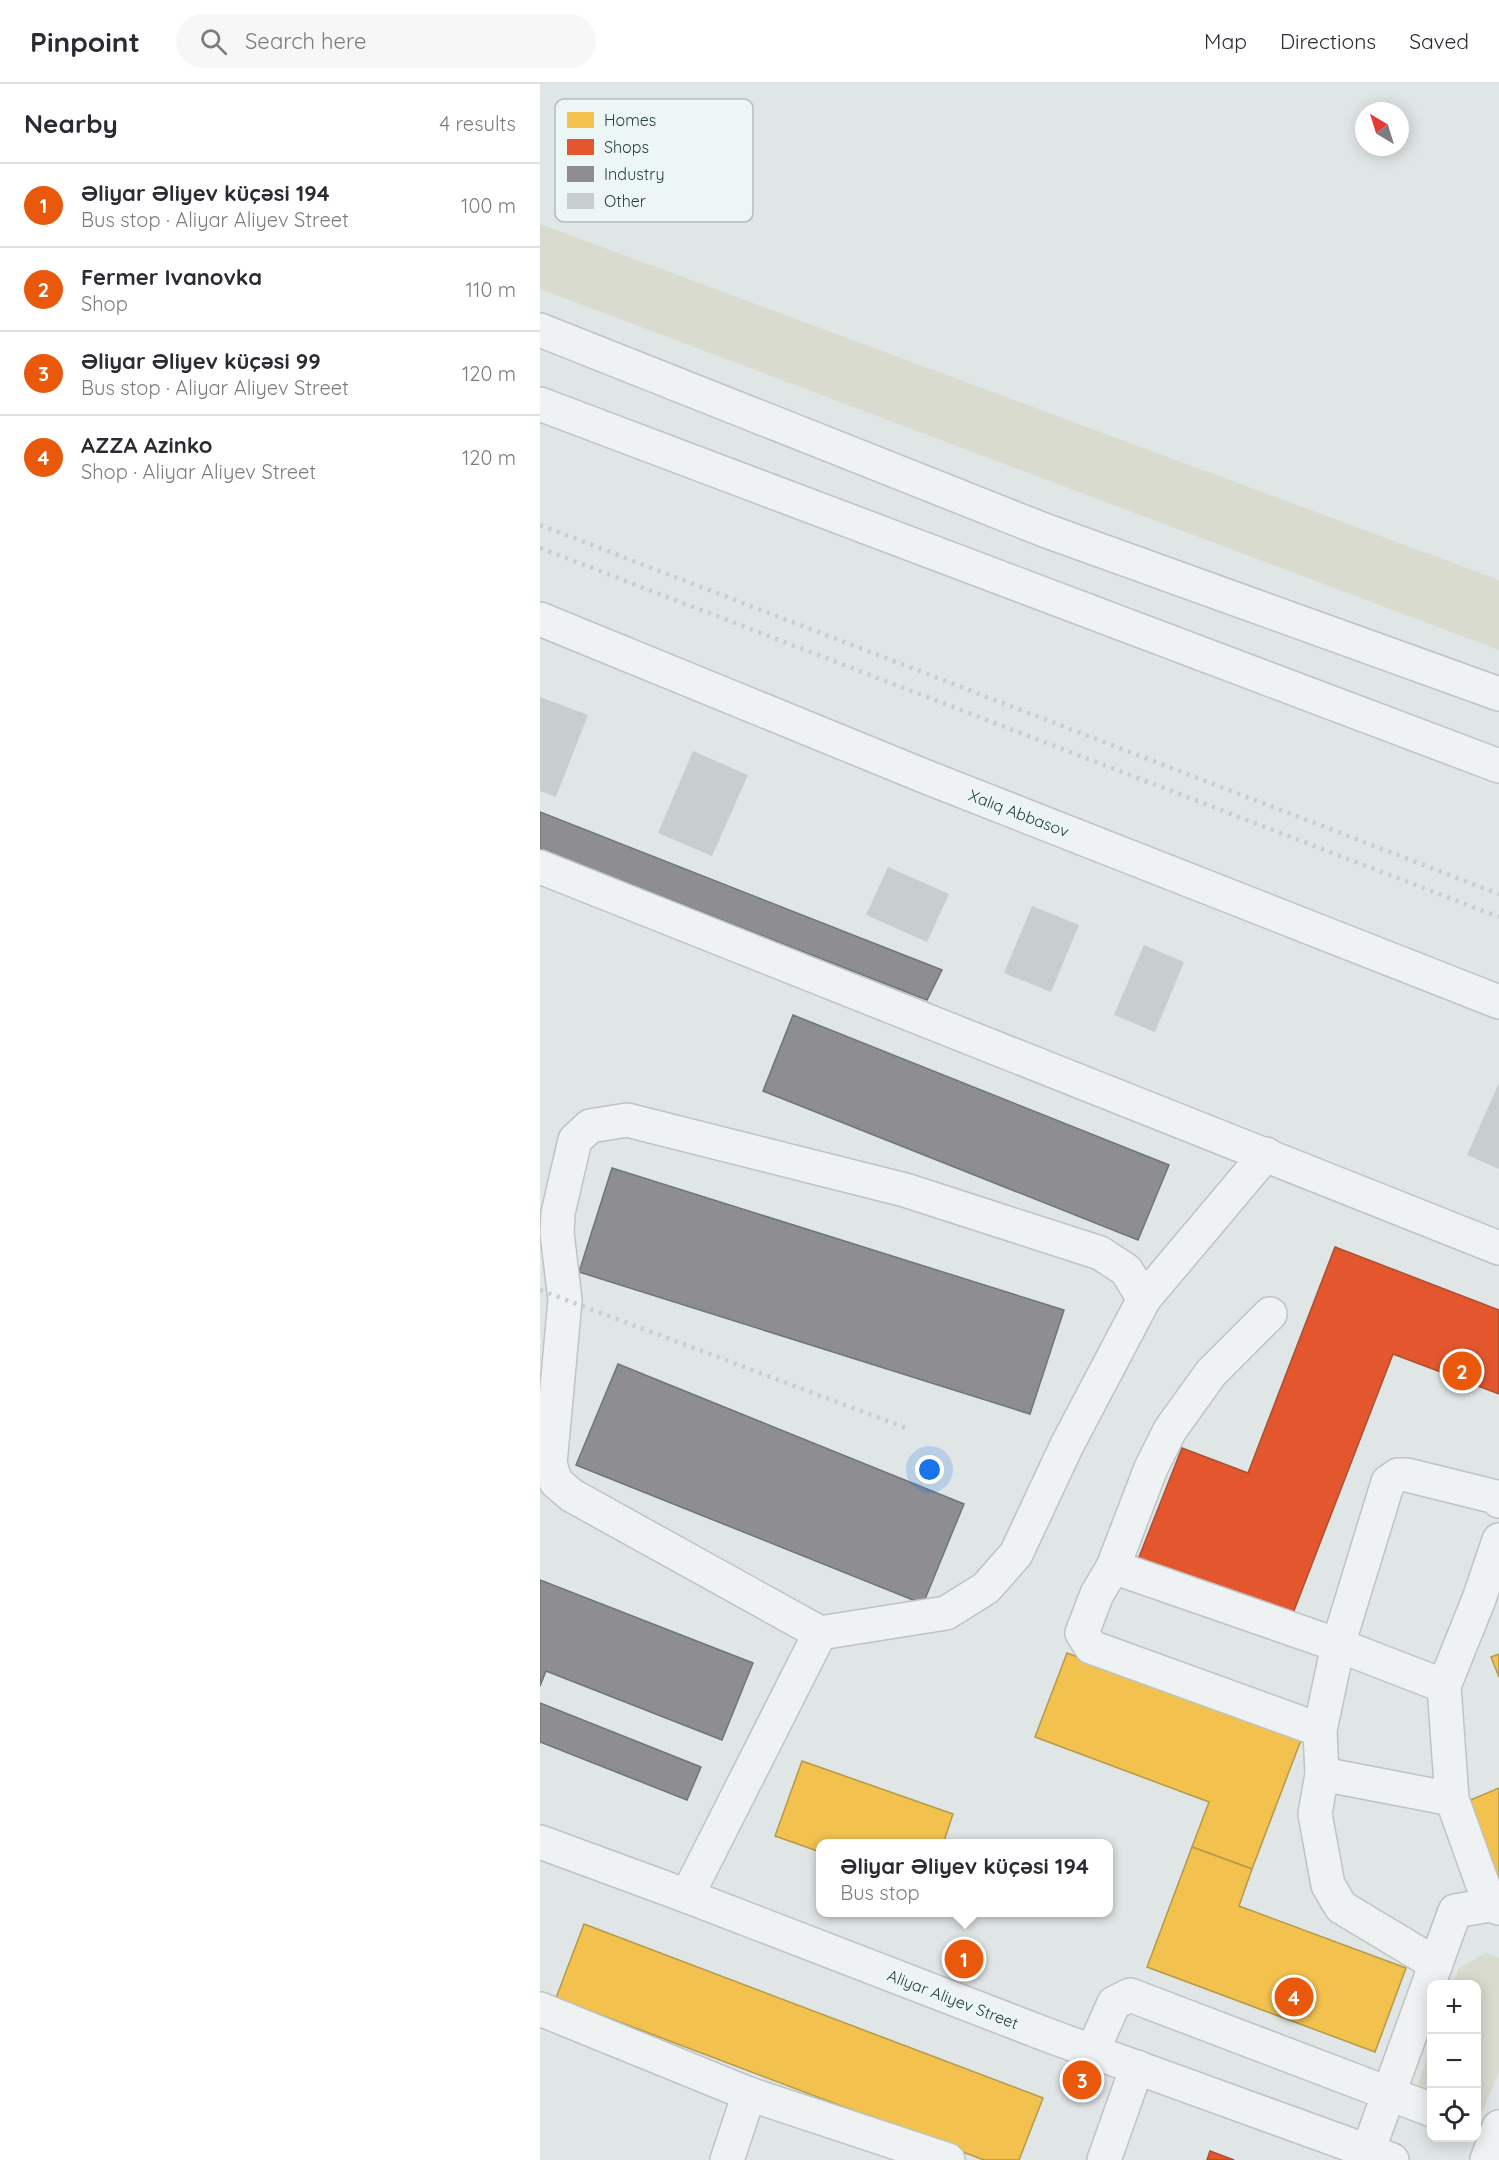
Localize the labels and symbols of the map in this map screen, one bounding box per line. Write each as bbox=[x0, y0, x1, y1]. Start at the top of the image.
legend bbox=[555, 99, 753, 222]
north arrow bbox=[1355, 102, 1409, 156]
text: Homes bbox=[604, 110, 656, 130]
text: Shops bbox=[604, 137, 649, 157]
text: Industry bbox=[604, 164, 664, 184]
text: Other bbox=[604, 191, 646, 211]
street label: Xalıq Abbasov bbox=[966, 785, 1072, 841]
pin: 2 bbox=[1442, 1348, 1482, 1394]
your location bbox=[915, 1455, 944, 1484]
pin: 1 bbox=[944, 1936, 984, 1982]
street label: Aliyar Aliyev Street bbox=[885, 1965, 1021, 2033]
pin: 4 bbox=[1274, 1974, 1314, 2020]
pin: 3 bbox=[1062, 2058, 1102, 2102]

